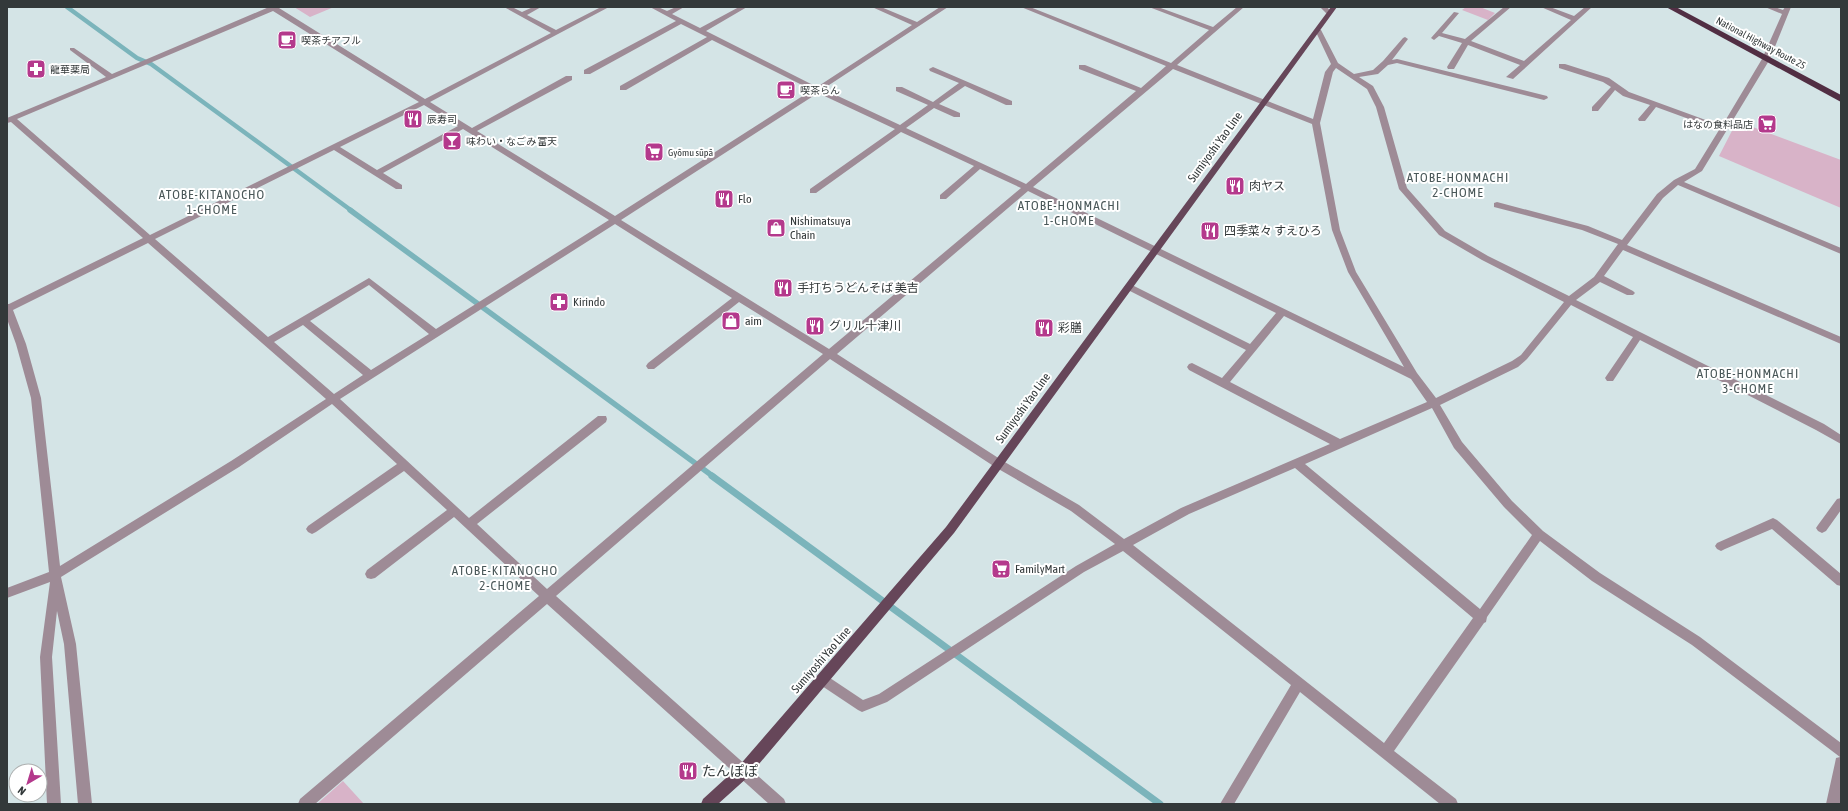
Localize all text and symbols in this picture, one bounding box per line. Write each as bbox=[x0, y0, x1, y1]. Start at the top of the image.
street label: National Highway Route 25 bbox=[1714, 15, 1808, 71]
cafe icon: 喫茶チアフル bbox=[276, 29, 298, 51]
place label: 喫茶チアフル bbox=[301, 35, 361, 46]
pharmacy icon: 龍華薬局 bbox=[25, 58, 47, 80]
place label: 龍華薬局 bbox=[50, 64, 90, 75]
cafe icon: 喫茶らん bbox=[775, 79, 797, 101]
place label: 喫茶らん bbox=[800, 85, 840, 96]
restaurant icon: 辰寿司 bbox=[402, 108, 424, 130]
street label: Sumiyoshi Yao Line bbox=[1185, 109, 1245, 185]
supermarket icon: はなの食料品店 bbox=[1756, 113, 1778, 135]
place label: 辰寿司 bbox=[427, 114, 457, 125]
place label: はなの食料品店 bbox=[1683, 119, 1753, 130]
bar icon: 味わい・なごみ 富天 bbox=[441, 130, 463, 152]
place label: 味わい・なごみ 富天 bbox=[466, 136, 557, 147]
supermarket icon: Gyōmu sūpā bbox=[643, 141, 665, 163]
place label: Gyōmu sūpā bbox=[668, 147, 714, 158]
district label: ATOBE-HONMACHI 2-CHOME bbox=[1407, 170, 1509, 200]
restaurant icon: 肉ヤス bbox=[1224, 175, 1246, 197]
place label: 肉ヤス bbox=[1249, 179, 1285, 193]
district label: ATOBE-KITANOCHO 1-CHOME bbox=[159, 187, 265, 217]
restaurant icon: Flo bbox=[713, 188, 735, 210]
place label: Flo bbox=[738, 192, 752, 206]
district label: ATOBE-HONMACHI 1-CHOME bbox=[1018, 198, 1120, 228]
place label: Nishimatsuya Chain bbox=[790, 214, 851, 242]
shop icon: Nishimatsuya Chain bbox=[765, 217, 787, 239]
restaurant icon: 四季菜々 すえひろ bbox=[1199, 220, 1221, 242]
place label: 四季菜々 すえひろ bbox=[1224, 224, 1322, 238]
restaurant icon: 手打ちうどんそば 美吉 bbox=[772, 277, 794, 299]
place label: 手打ちうどんそば 美吉 bbox=[797, 281, 919, 295]
pharmacy icon: Kirindo bbox=[548, 291, 570, 313]
place label: Kirindo bbox=[573, 295, 605, 309]
shop icon: aim bbox=[720, 310, 742, 332]
place label: aim bbox=[745, 314, 762, 328]
restaurant icon: グリル十津川 bbox=[804, 315, 826, 337]
restaurant icon: 彩膳 bbox=[1033, 317, 1055, 339]
place label: グリル十津川 bbox=[829, 319, 901, 333]
place label: 彩膳 bbox=[1058, 321, 1082, 335]
district label: ATOBE-HONMACHI 3-CHOME bbox=[1697, 366, 1799, 396]
street label: Sumiyoshi Yao Line bbox=[993, 370, 1053, 446]
supermarket icon: FamilyMart bbox=[990, 558, 1012, 580]
place label: FamilyMart bbox=[1015, 562, 1066, 576]
district label: ATOBE-KITANOCHO 2-CHOME bbox=[452, 563, 558, 593]
street label: Sumiyoshi Yao Line bbox=[788, 624, 854, 696]
restaurant icon: たんぽぽ bbox=[677, 760, 699, 782]
north arrow bbox=[8, 763, 48, 803]
place label: たんぽぽ bbox=[702, 763, 758, 779]
text: N bbox=[16, 784, 28, 798]

